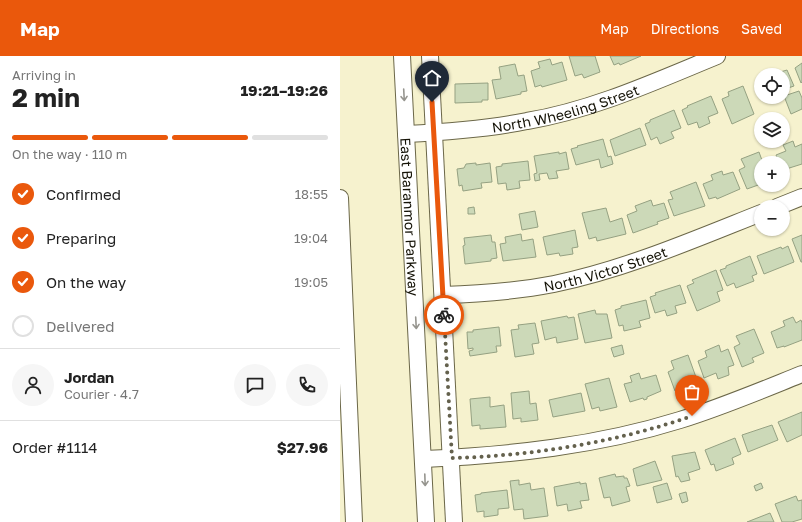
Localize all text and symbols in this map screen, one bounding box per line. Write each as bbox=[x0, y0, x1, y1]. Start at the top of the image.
text: Map bbox=[20, 17, 60, 40]
text: Map bbox=[600, 20, 629, 37]
text: Directions bbox=[651, 20, 719, 37]
text: Saved bbox=[741, 20, 782, 37]
pin bbox=[415, 61, 449, 102]
text: Arriving in bbox=[12, 67, 76, 83]
icon: home bbox=[421, 67, 443, 89]
map controls bbox=[754, 68, 790, 236]
button: locate bbox=[754, 68, 790, 104]
street label: North Wheeling Street bbox=[491, 80, 641, 135]
text: 19:21–19:26 bbox=[240, 81, 328, 99]
text: 2 min bbox=[12, 82, 80, 113]
one-way arrow bbox=[400, 88, 408, 101]
button: layers bbox=[754, 112, 790, 148]
street label: East Baranmor Parkway bbox=[398, 137, 423, 297]
text: On the way · 110 m bbox=[12, 146, 127, 162]
button: + bbox=[754, 156, 790, 192]
icon: check bbox=[12, 183, 34, 205]
text: Confirmed bbox=[46, 185, 121, 203]
text: 18:55 bbox=[295, 186, 328, 202]
button: − bbox=[754, 200, 790, 236]
icon: check bbox=[12, 227, 34, 249]
text: Preparing bbox=[46, 229, 116, 247]
text: 19:04 bbox=[294, 230, 328, 246]
street label: North Victor Street bbox=[542, 242, 669, 294]
icon: check bbox=[12, 271, 34, 293]
text: On the way bbox=[46, 273, 126, 291]
text: 19:05 bbox=[294, 274, 328, 290]
courier bbox=[424, 295, 464, 335]
icon: bike bbox=[433, 304, 455, 326]
one-way arrow bbox=[413, 316, 420, 329]
text: Delivered bbox=[46, 317, 114, 335]
button: person bbox=[12, 364, 54, 406]
button: chat bbox=[234, 364, 276, 406]
button: phone bbox=[286, 364, 328, 406]
text: Jordan bbox=[64, 368, 114, 386]
pin bbox=[675, 375, 709, 416]
icon: bag bbox=[681, 381, 703, 403]
text: Courier · 4.7 bbox=[64, 386, 139, 402]
text: Order #1114 bbox=[12, 438, 98, 456]
text: $27.96 bbox=[277, 438, 328, 456]
one-way arrow bbox=[421, 473, 428, 486]

